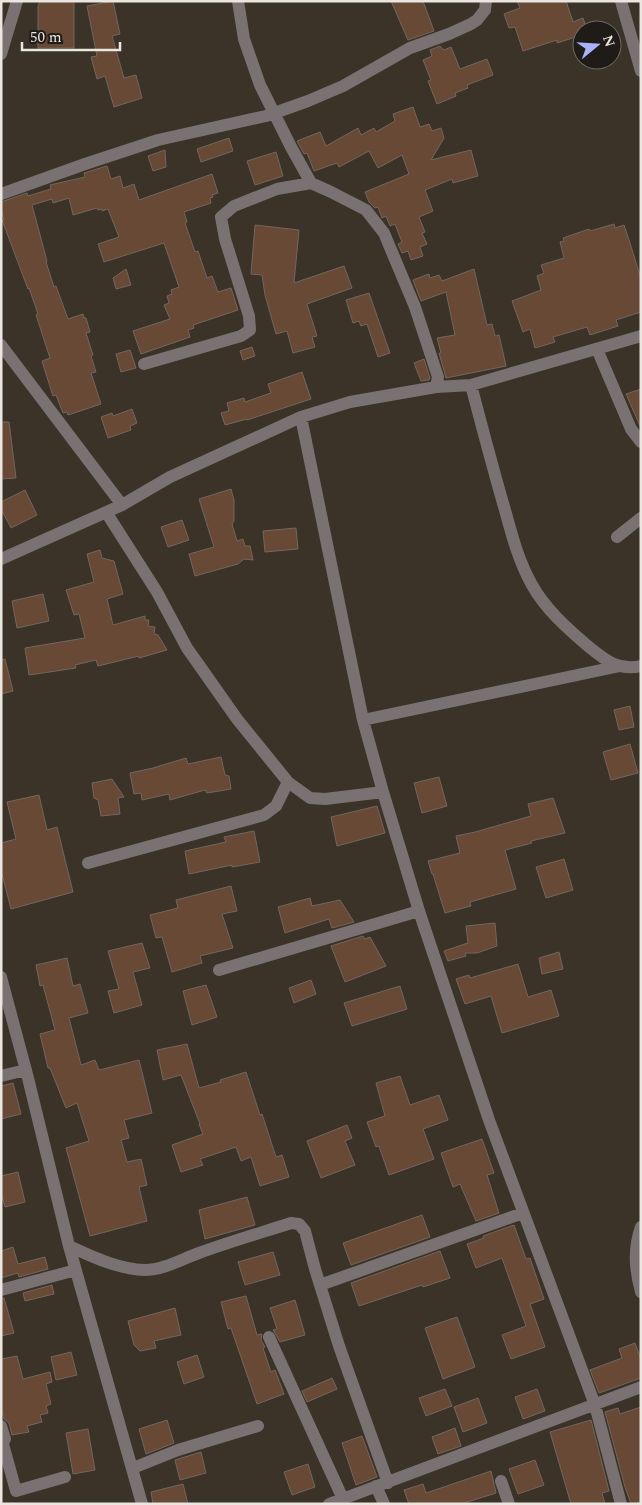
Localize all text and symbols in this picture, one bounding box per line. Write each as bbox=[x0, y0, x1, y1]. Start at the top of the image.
scale bar bbox=[22, 20, 120, 52]
north arrow bbox=[572, 20, 622, 70]
text: 50 m bbox=[30, 26, 62, 49]
text: N bbox=[597, 32, 621, 50]

